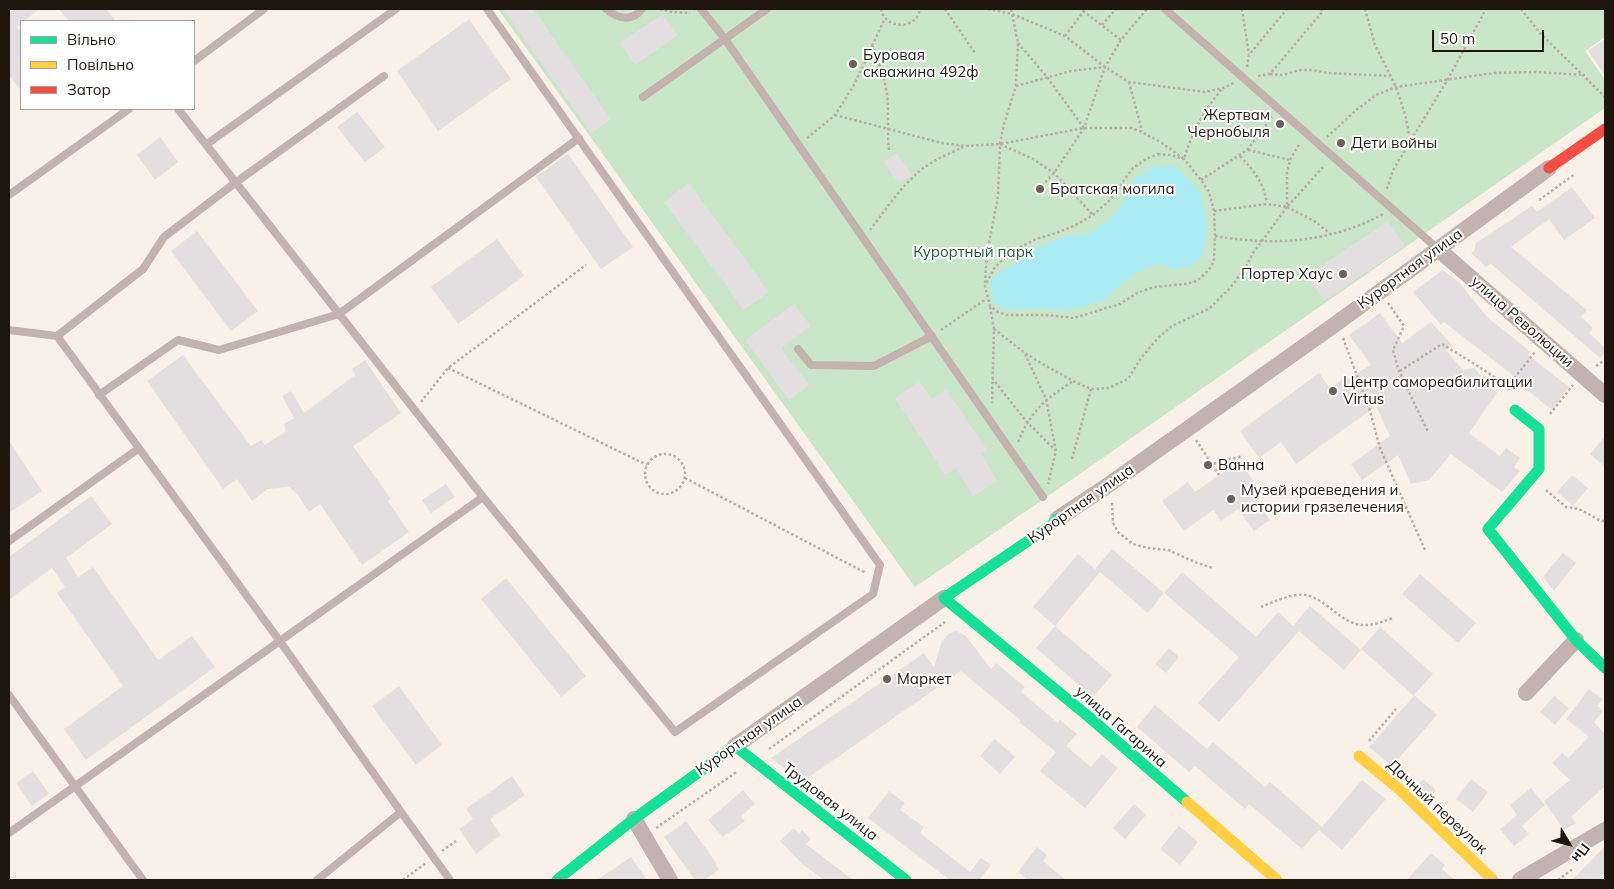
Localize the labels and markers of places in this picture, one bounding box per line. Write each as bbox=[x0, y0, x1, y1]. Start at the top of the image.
place label: Буровая скважина 492ф bbox=[863, 46, 978, 81]
marker: Буровая скважина 492ф bbox=[847, 58, 859, 70]
place label: Жертвам Чернобыля bbox=[1188, 106, 1270, 141]
marker: Жертвам Чернобыля bbox=[1274, 118, 1286, 130]
place label: Дети войны bbox=[1351, 134, 1437, 152]
marker: Дети войны bbox=[1335, 137, 1347, 149]
place label: Братская могила bbox=[1050, 180, 1175, 198]
marker: Братская могила bbox=[1034, 183, 1046, 195]
place label: Портер Хаус bbox=[1241, 265, 1333, 283]
marker: Портер Хаус bbox=[1337, 268, 1349, 280]
place label: Центр самореабилитации Virtus bbox=[1343, 373, 1533, 408]
marker: Центр самореабилитации Virtus bbox=[1327, 385, 1339, 397]
place label: Ванна bbox=[1218, 456, 1264, 474]
marker: Ванна bbox=[1202, 459, 1214, 471]
place label: Музей краеведения и истории грязелечения bbox=[1241, 481, 1404, 516]
marker: Музей краеведения и истории грязелечения bbox=[1225, 493, 1237, 505]
place label: Маркет bbox=[897, 670, 951, 688]
marker: Маркет bbox=[881, 673, 893, 685]

